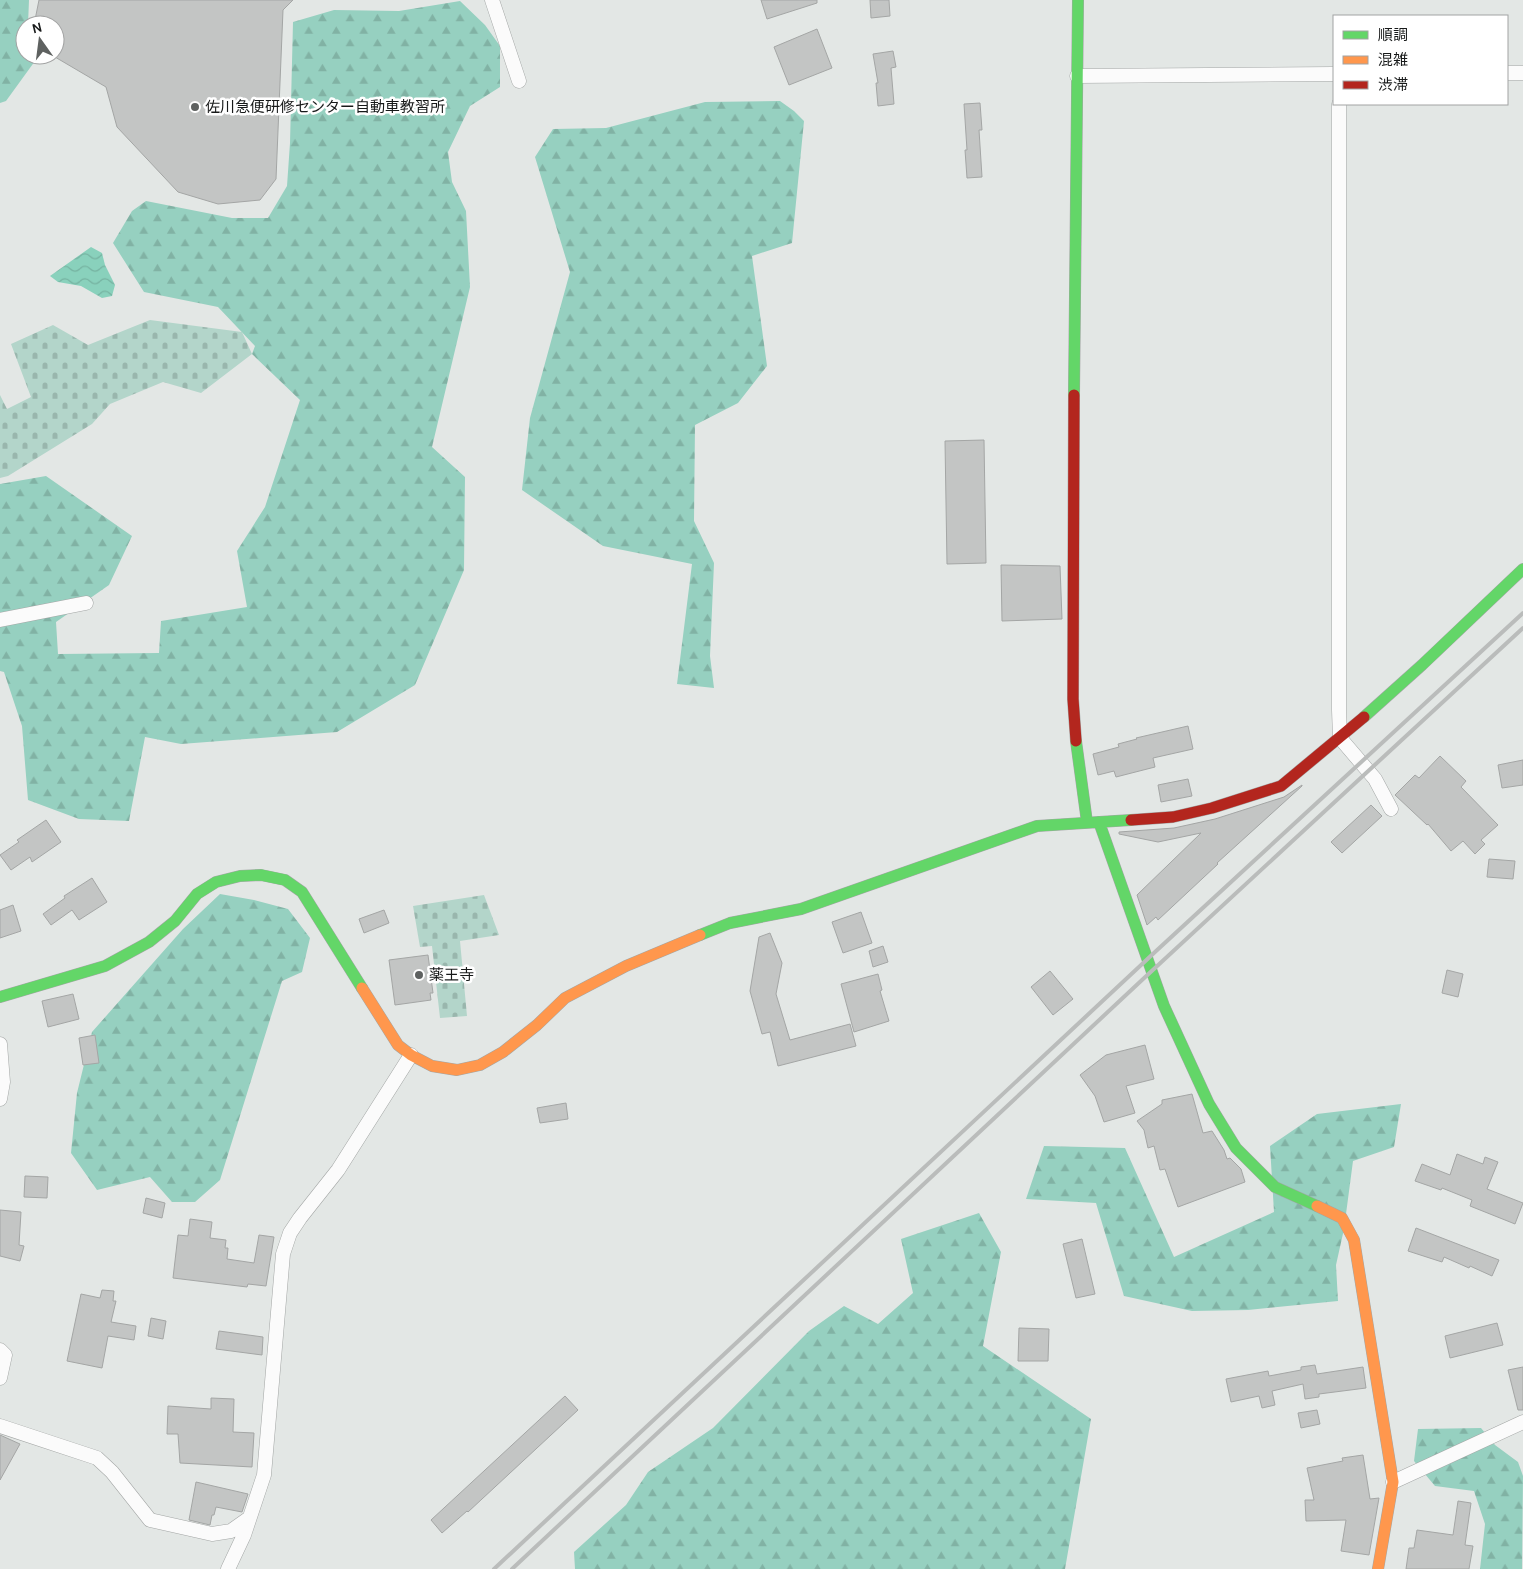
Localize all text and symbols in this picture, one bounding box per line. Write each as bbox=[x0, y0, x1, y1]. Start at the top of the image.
north arrow bbox=[15, 15, 65, 65]
legend bbox=[1333, 15, 1508, 105]
text: N bbox=[30, 18, 44, 37]
text: 順調 bbox=[1378, 26, 1408, 44]
text: 混雑 bbox=[1378, 51, 1408, 69]
text: 渋滞 bbox=[1378, 76, 1408, 94]
place label: 佐川急便研修センター自動車教習所 bbox=[205, 98, 445, 116]
marker: 佐川急便研修センター自動車教習所 bbox=[189, 101, 201, 113]
place label: 薬王寺 bbox=[429, 966, 474, 984]
marker: 薬王寺 bbox=[413, 969, 425, 981]

